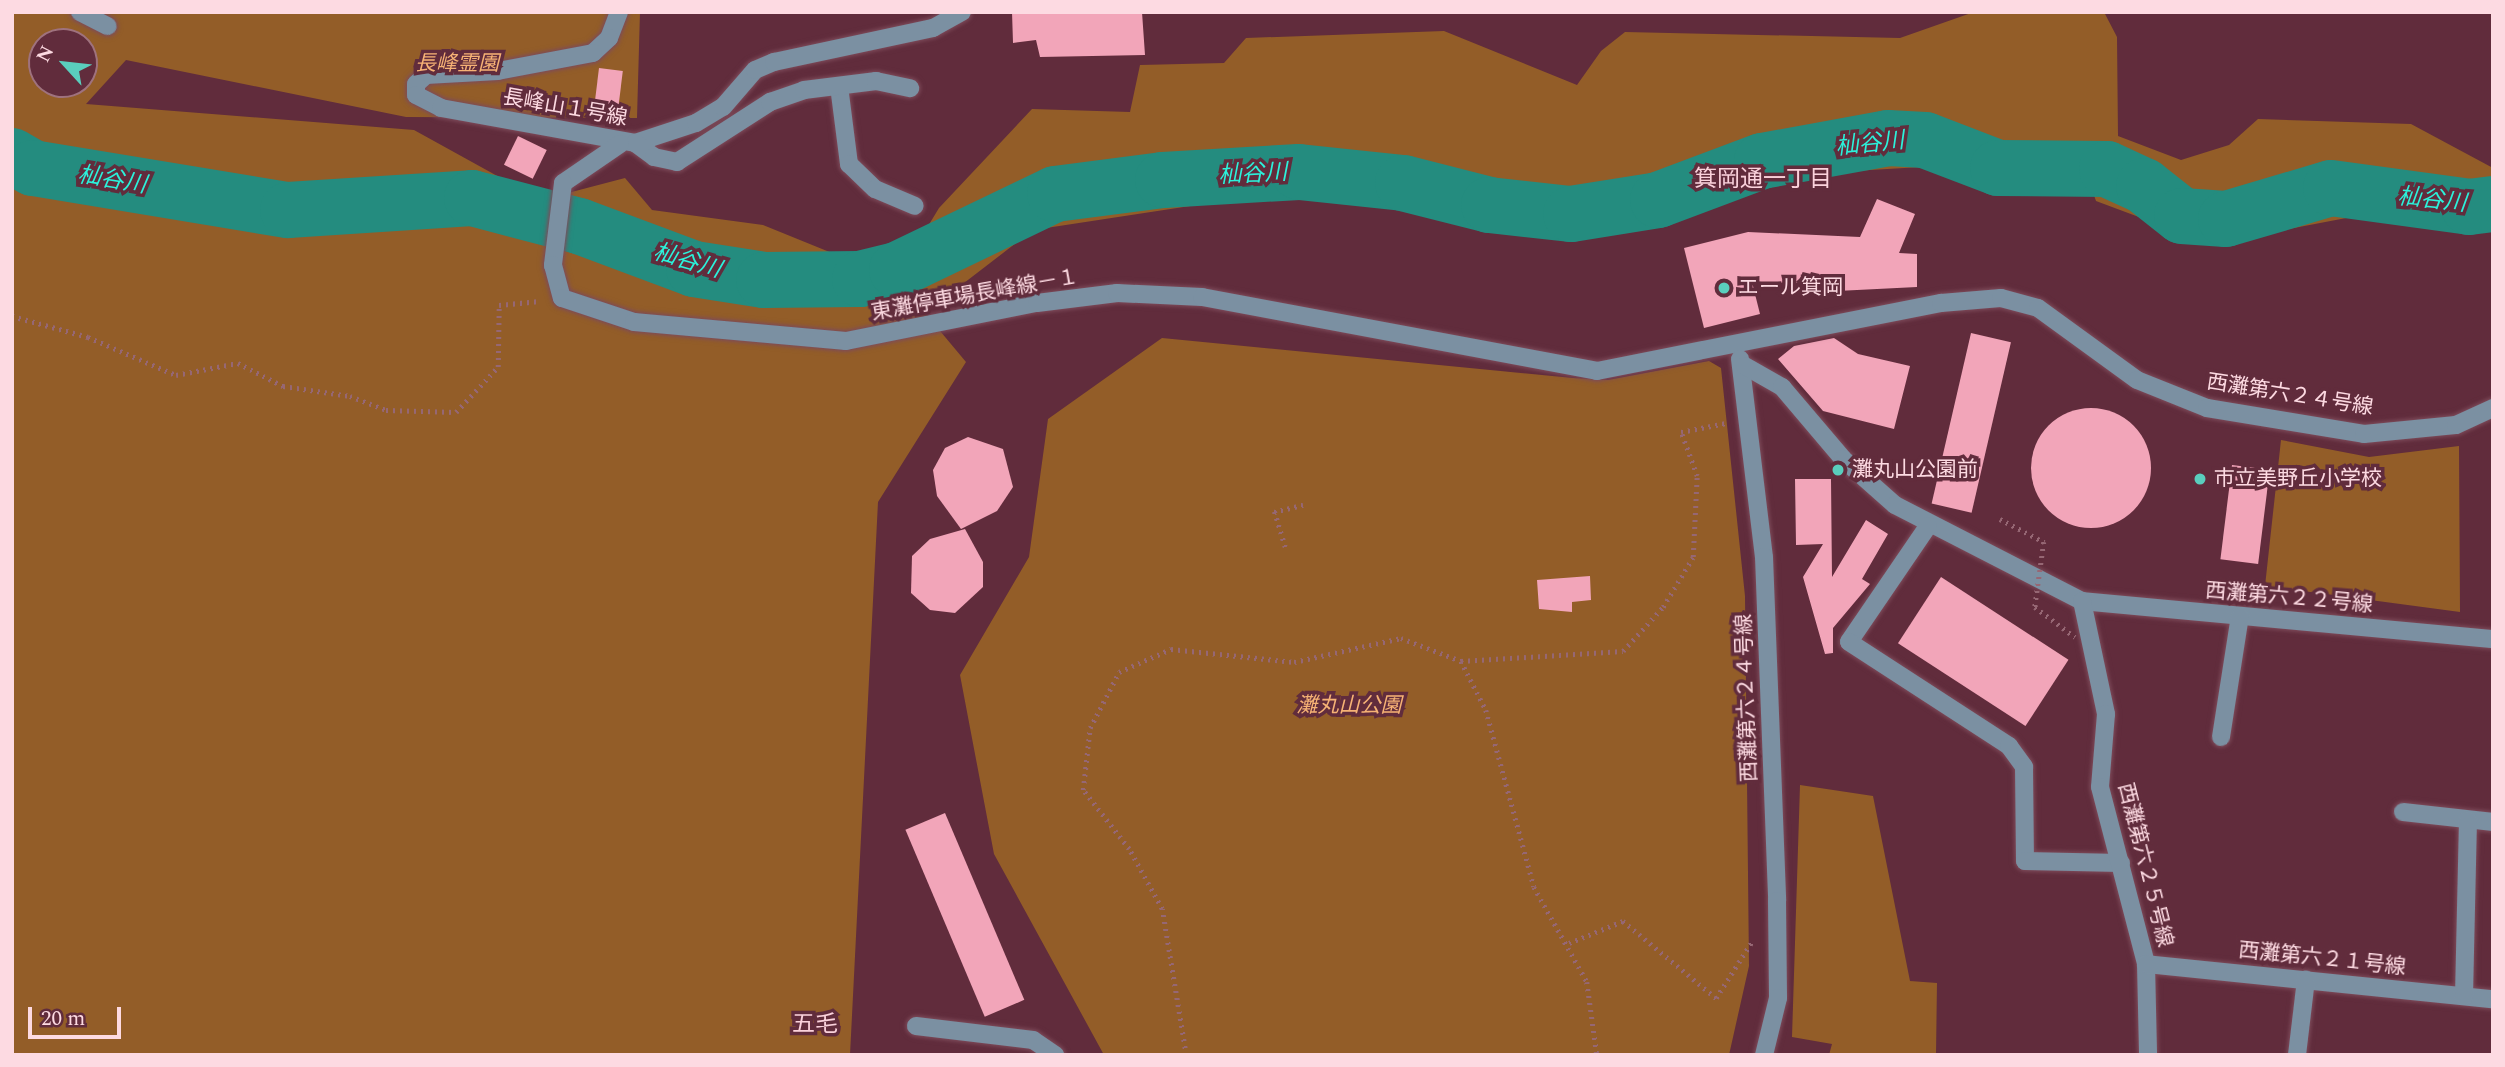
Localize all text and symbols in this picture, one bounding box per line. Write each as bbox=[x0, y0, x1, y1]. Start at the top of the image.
north arrow bbox=[28, 28, 98, 98]
text: N bbox=[29, 41, 62, 68]
park label: 長峰霊園 bbox=[415, 51, 499, 77]
street label: 長峰山１号線 bbox=[501, 85, 629, 131]
water label: 杣谷川 bbox=[1834, 128, 1906, 162]
water label: 杣谷川 bbox=[1218, 159, 1288, 191]
water label: 杣谷川 bbox=[76, 162, 148, 200]
district label: 箕岡通一丁目 bbox=[1694, 166, 1832, 194]
water label: 杣谷川 bbox=[2396, 184, 2468, 218]
water label: 杣谷川 bbox=[650, 239, 724, 285]
street label: 東灘停車場長峰線－１ bbox=[869, 264, 1081, 326]
place label: エール箕岡 bbox=[1738, 275, 1843, 301]
marker: エール箕岡 bbox=[1716, 280, 1732, 296]
street label: 西灘第六２４号線 bbox=[2205, 369, 2375, 421]
place label: 灘丸山公園前 bbox=[1852, 457, 1978, 483]
marker: 灘丸山公園前 bbox=[1830, 462, 1846, 478]
place label: 市立美野丘小学校 bbox=[2214, 466, 2382, 492]
marker: 市立美野丘小学校 bbox=[2192, 471, 2208, 487]
street label: 西灘第六２２号線 bbox=[2204, 578, 2374, 618]
street label: 西灘第六２４号線 bbox=[1731, 614, 1763, 782]
park label: 灘丸山公園 bbox=[1297, 693, 1401, 719]
street label: 西灘第六２５号線 bbox=[2112, 780, 2178, 950]
street label: 西灘第六２１号線 bbox=[2237, 938, 2407, 980]
scale bar bbox=[32, 993, 124, 1038]
text: 20 m bbox=[41, 1003, 85, 1035]
district label: 五毛 bbox=[792, 1011, 838, 1039]

